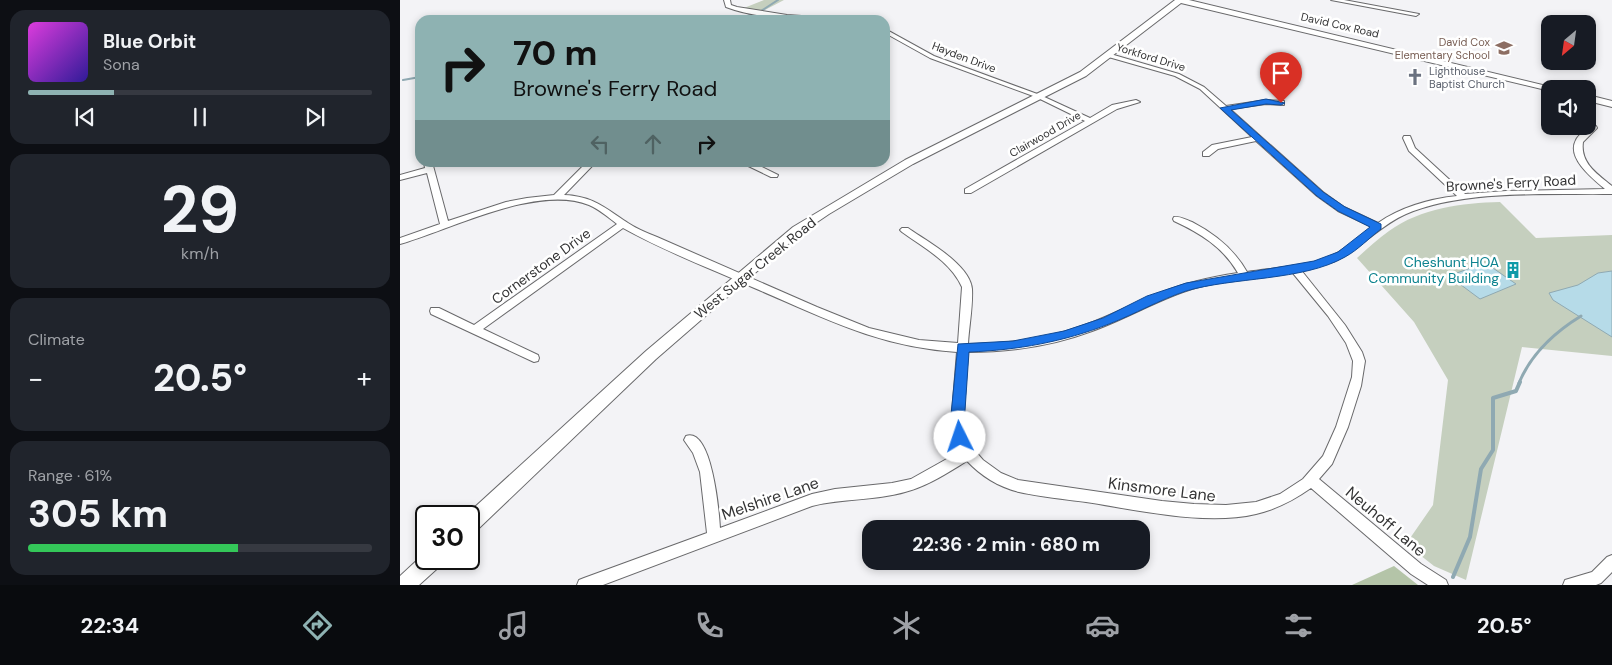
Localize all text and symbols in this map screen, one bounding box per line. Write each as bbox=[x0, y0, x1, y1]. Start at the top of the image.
street label: David Cox Road bbox=[1300, 9, 1381, 41]
north arrow bbox=[1541, 15, 1596, 70]
map controls bbox=[1541, 15, 1596, 135]
text: Blue Orbit bbox=[103, 29, 196, 54]
text: 70 m bbox=[513, 30, 597, 76]
icon: right bbox=[430, 35, 495, 100]
place label: David Cox Elementary School bbox=[1395, 35, 1491, 62]
street label: Hayden Drive bbox=[930, 38, 998, 76]
school or university icon: David Cox Elementary School bbox=[1494, 38, 1514, 58]
street label: Yorkford Drive bbox=[1115, 40, 1187, 74]
pin bbox=[1260, 52, 1302, 103]
text: Sona bbox=[103, 54, 140, 75]
icon: arrive bbox=[1267, 59, 1295, 87]
place label: Lighthouse Baptist Church bbox=[1429, 64, 1505, 91]
church icon: Lighthouse Baptist Church bbox=[1405, 67, 1425, 87]
text: Browne's Ferry Road bbox=[513, 74, 717, 103]
button: sound bbox=[1541, 80, 1596, 135]
icon: previous bbox=[71, 103, 99, 131]
icon: pause bbox=[186, 103, 214, 131]
icon: next bbox=[301, 103, 329, 131]
street label: Clairwood Drive bbox=[1007, 108, 1083, 160]
icon: left bbox=[586, 130, 614, 158]
icon: ahead bbox=[639, 130, 667, 158]
icon: right bbox=[692, 130, 720, 158]
text: 29 bbox=[161, 168, 239, 252]
street label: Browne's Ferry Road bbox=[1446, 171, 1576, 195]
street label: West Sugar Creek Road bbox=[690, 213, 820, 323]
street label: Cornerstone Drive bbox=[488, 224, 594, 308]
text: km/h bbox=[181, 243, 219, 264]
place label: Cheshunt HOA Community Building bbox=[1368, 253, 1499, 287]
building icon: Cheshunt HOA Community Building bbox=[1503, 260, 1523, 280]
text: Climate bbox=[28, 329, 85, 350]
text: 20.5° bbox=[153, 353, 247, 403]
text: − bbox=[28, 360, 43, 397]
text: + bbox=[357, 360, 372, 397]
position arrow bbox=[933, 410, 985, 462]
text: Range · 61% bbox=[28, 465, 112, 486]
street label: Melshire Lane bbox=[719, 472, 822, 525]
street label: Kinsmore Lane bbox=[1107, 472, 1217, 507]
street label: Neuhoff Lane bbox=[1341, 482, 1430, 561]
text: 305 km bbox=[28, 489, 168, 539]
speed limit sign: 30 bbox=[415, 505, 480, 570]
text: 22:36 · 2 min · 680 m bbox=[912, 532, 1100, 557]
icon: directions bbox=[300, 608, 335, 643]
icon: music bbox=[496, 608, 531, 643]
icon: phone bbox=[692, 608, 727, 643]
icon: climate bbox=[889, 608, 924, 643]
icon: car bbox=[1085, 608, 1120, 643]
icon: filters bbox=[1281, 608, 1316, 643]
text: 22:34 bbox=[81, 611, 139, 640]
text: 20.5° bbox=[1477, 611, 1531, 640]

